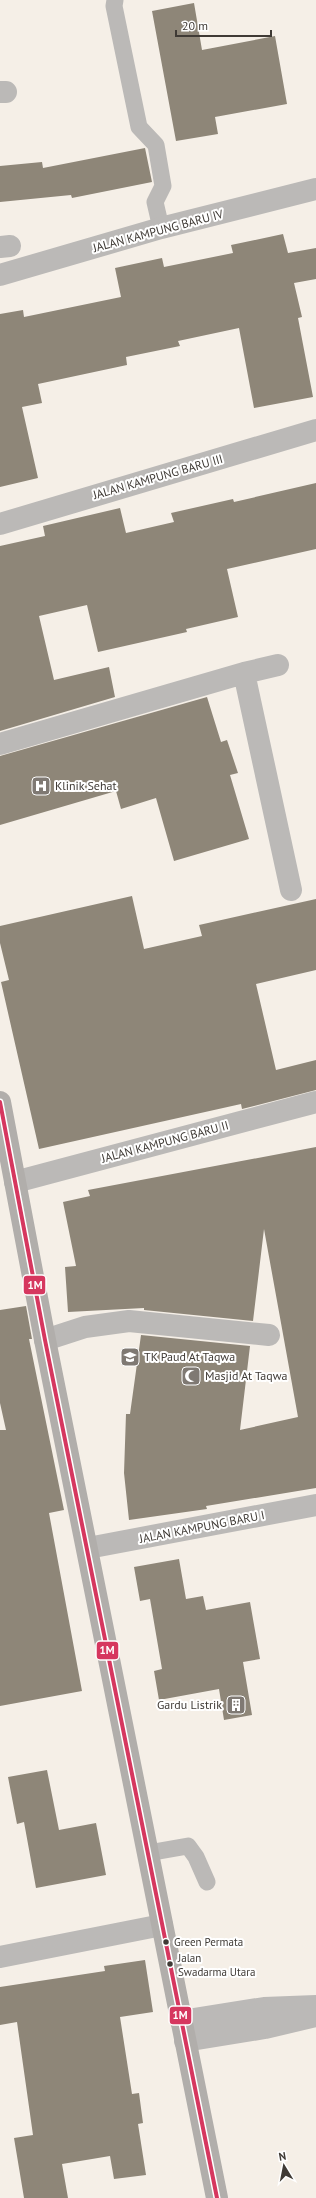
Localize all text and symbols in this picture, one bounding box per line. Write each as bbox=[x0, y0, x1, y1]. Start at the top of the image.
scale bar bbox=[176, 12, 271, 38]
text: 20 m bbox=[182, 18, 208, 33]
street label: JALAN KAMPUNG BARU IV bbox=[90, 206, 225, 255]
street label: JALAN KAMPUNG BARU III bbox=[90, 451, 225, 503]
hospital icon: Klinik Sehat bbox=[30, 775, 52, 797]
place label: Klinik Sehat bbox=[55, 778, 116, 793]
street label: JALAN KAMPUNG BARU II bbox=[99, 1117, 230, 1166]
line badge: 1M bbox=[23, 1275, 46, 1295]
text: 1M bbox=[27, 1278, 43, 1292]
school or university icon: TK Paud At Taqwa bbox=[119, 1346, 141, 1368]
place label: TK Paud At Taqwa bbox=[144, 1349, 235, 1364]
mosque icon: Masjid At Taqwa bbox=[180, 1365, 202, 1387]
place label: Masjid At Taqwa bbox=[205, 1368, 288, 1383]
street label: JALAN KAMPUNG BARU I bbox=[137, 1507, 266, 1546]
line badge: 1M bbox=[96, 1641, 119, 1660]
text: 1M bbox=[99, 1643, 115, 1657]
building icon: Gardu Listrik bbox=[225, 1694, 247, 1716]
place label: Gardu Listrik bbox=[157, 1697, 222, 1712]
place label: Green Permata bbox=[174, 1935, 243, 1949]
marker: Green Permata bbox=[161, 1937, 171, 1947]
place label: Jalan Swadarma Utara bbox=[177, 1951, 255, 1979]
marker: Jalan Swadarma Utara bbox=[165, 1959, 175, 1969]
line badge: 1M bbox=[169, 2006, 192, 2025]
text: 1M bbox=[172, 2008, 188, 2022]
north arrow bbox=[264, 2146, 304, 2186]
text: N bbox=[277, 2149, 287, 2164]

